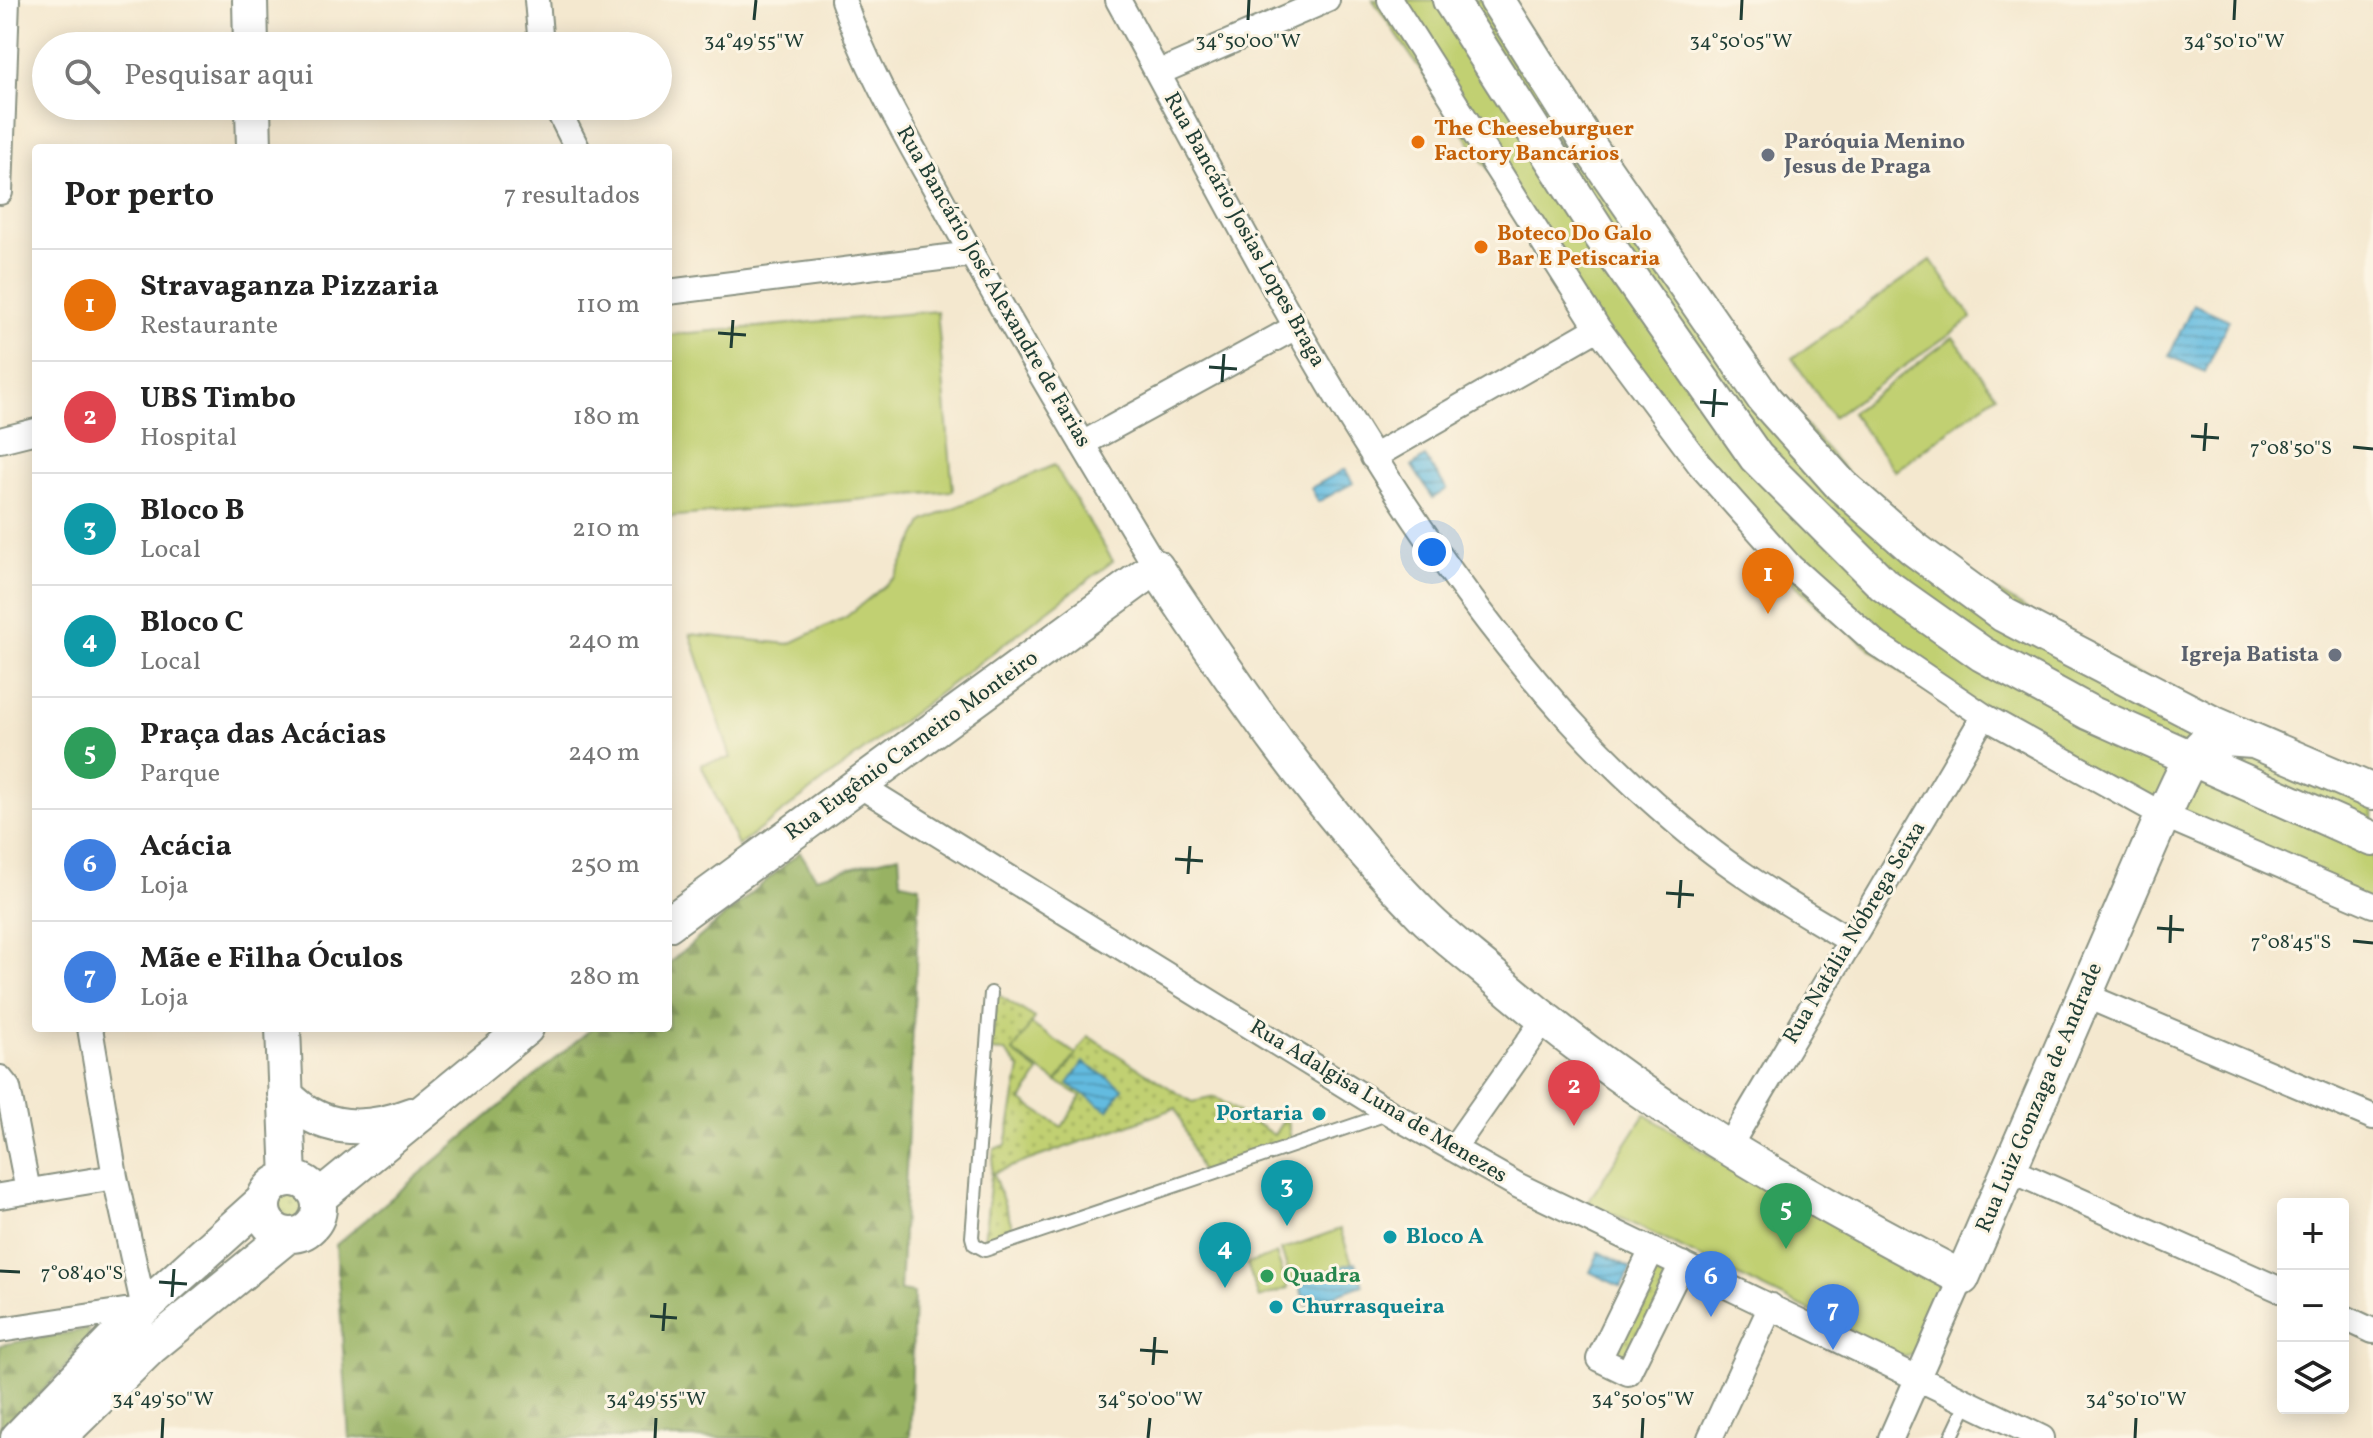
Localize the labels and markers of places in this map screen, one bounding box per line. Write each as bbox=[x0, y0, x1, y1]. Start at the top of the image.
place label: The Cheeseburguer Factory Bancários bbox=[1434, 114, 1634, 170]
place label: Paróquia Menino Jesus de Praga bbox=[1783, 127, 1965, 183]
marker: The Cheeseburguer Factory Bancários bbox=[1409, 133, 1427, 151]
marker: Paróquia Menino Jesus de Praga bbox=[1759, 146, 1777, 164]
place label: Boteco Do Galo Bar E Petiscaria bbox=[1497, 219, 1660, 275]
marker: Boteco Do Galo Bar E Petiscaria bbox=[1472, 238, 1490, 256]
pin: 1 bbox=[1742, 548, 1794, 614]
place label: Igreja Batista bbox=[2181, 640, 2319, 671]
marker: Igreja Batista bbox=[2326, 646, 2344, 664]
pin: 2 bbox=[1548, 1060, 1600, 1126]
place label: Portaria bbox=[1216, 1099, 1303, 1130]
marker: Portaria bbox=[1310, 1105, 1328, 1123]
pin: 3 bbox=[1261, 1160, 1313, 1226]
pin: 5 bbox=[1760, 1183, 1812, 1249]
pin: 4 bbox=[1199, 1222, 1251, 1288]
place label: Bloco A bbox=[1406, 1222, 1484, 1253]
marker: Bloco A bbox=[1381, 1228, 1399, 1246]
pin: 6 bbox=[1685, 1251, 1737, 1317]
place label: Quadra bbox=[1283, 1261, 1361, 1292]
marker: Quadra bbox=[1258, 1267, 1276, 1285]
pin: 7 bbox=[1807, 1284, 1859, 1350]
place label: Churrasqueira bbox=[1292, 1292, 1445, 1323]
marker: Churrasqueira bbox=[1267, 1298, 1285, 1316]

